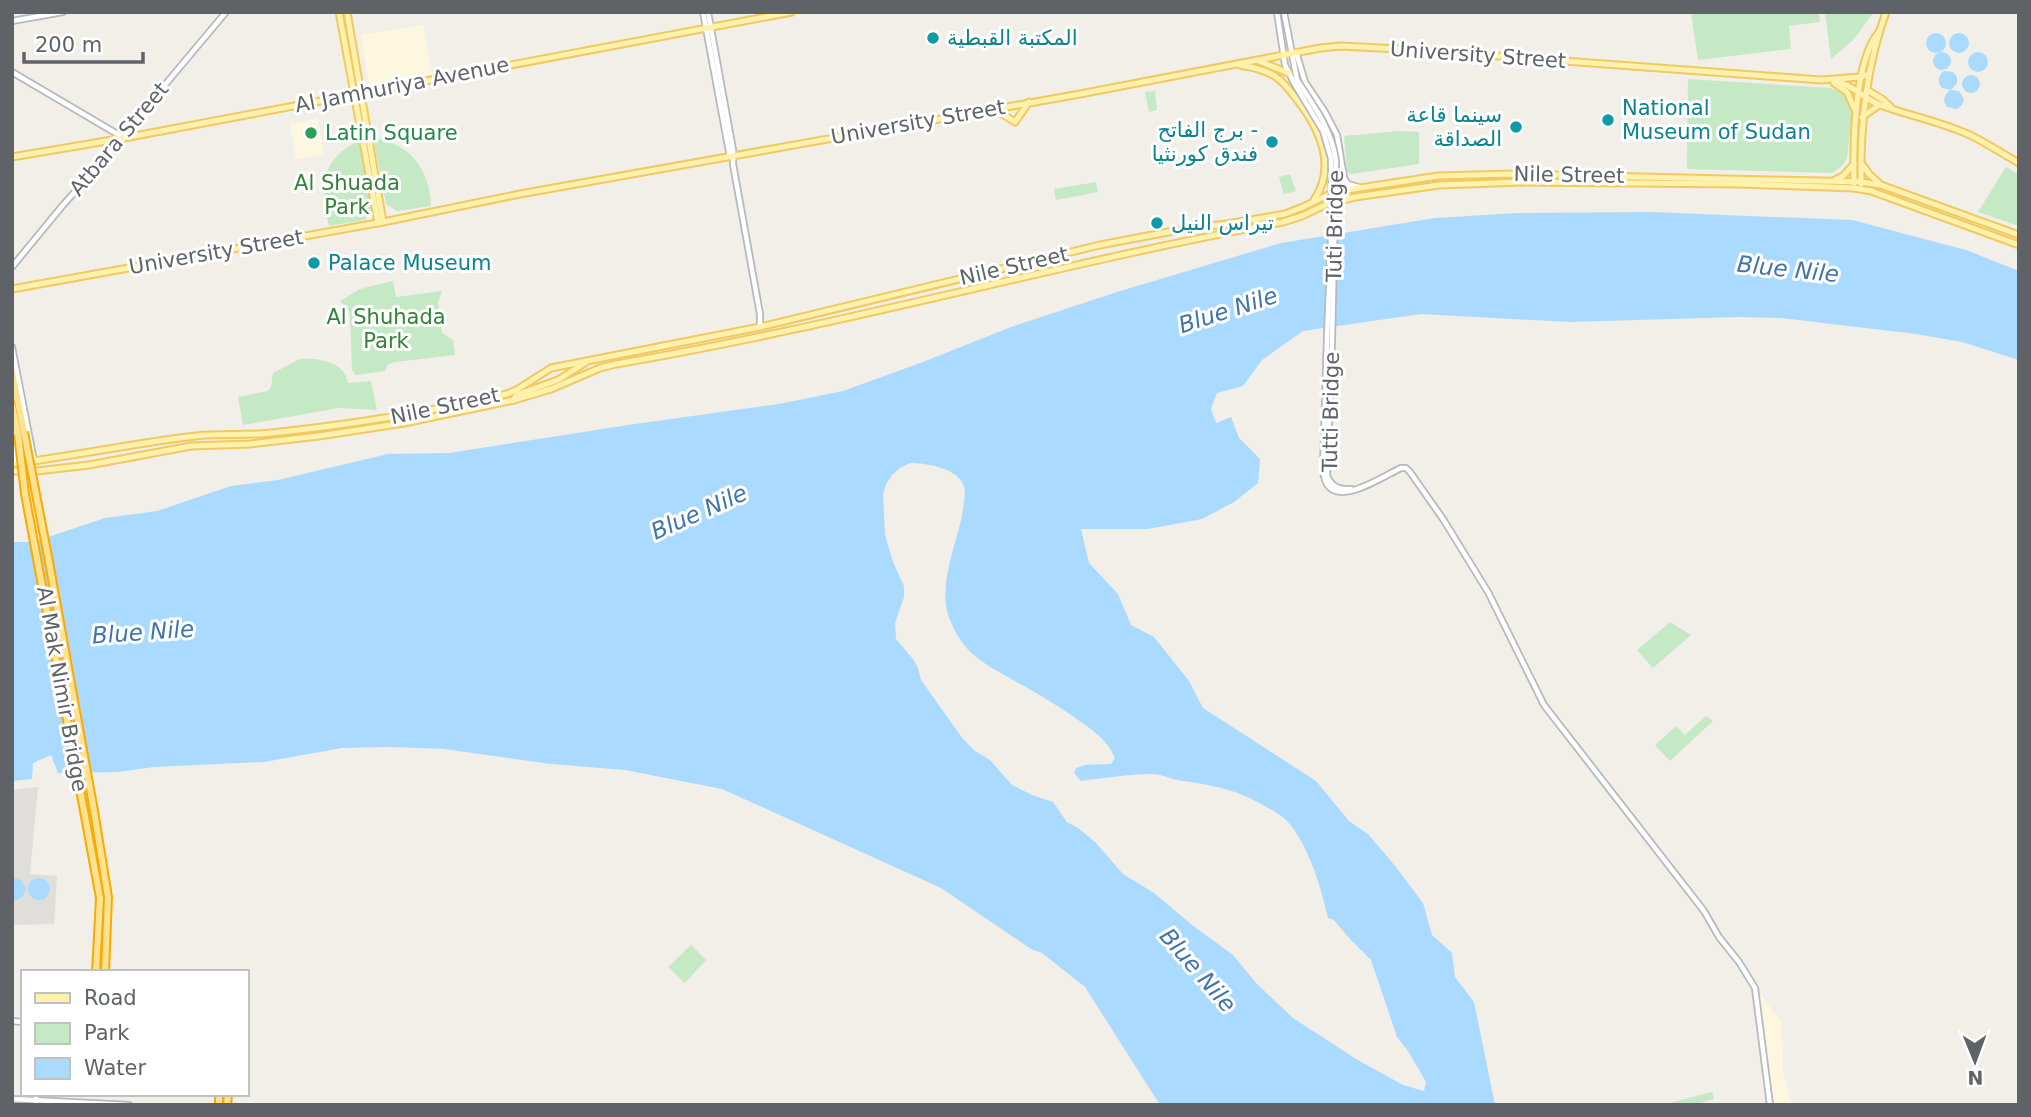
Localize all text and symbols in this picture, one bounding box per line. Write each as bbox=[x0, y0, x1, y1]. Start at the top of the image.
scale bar bbox=[24, 21, 144, 65]
place label: المكتبة القبطية bbox=[947, 26, 1078, 50]
marker: المكتبة القبطية bbox=[925, 30, 941, 46]
text: 200 m bbox=[35, 33, 102, 57]
street label: University Street bbox=[1389, 37, 1567, 73]
street label: Al Jamhuriya Avenue bbox=[293, 52, 511, 118]
street label: Atbara Street bbox=[65, 78, 173, 200]
street label: University Street bbox=[829, 95, 1007, 149]
place label: National Museum of Sudan bbox=[1622, 96, 1811, 144]
place label: سينما قاعة الصداقة bbox=[1406, 103, 1502, 151]
marker: National Museum of Sudan bbox=[1600, 112, 1616, 128]
place label: برج الفاتح - فندق كورنثيا bbox=[1152, 118, 1258, 166]
marker: سينما قاعة الصداقة bbox=[1508, 119, 1524, 135]
place label: Latin Square bbox=[325, 121, 458, 145]
marker: Latin Square bbox=[303, 125, 319, 141]
marker: برج الفاتح - فندق كورنثيا bbox=[1264, 134, 1280, 150]
street label: Nile Street bbox=[1513, 162, 1625, 188]
street label: Tuti Bridge bbox=[1322, 170, 1348, 283]
park label: Al Shuada Park bbox=[294, 171, 400, 219]
place label: تيراس النيل bbox=[1171, 211, 1274, 235]
marker: تيراس النيل bbox=[1149, 215, 1165, 231]
street label: University Street bbox=[127, 225, 305, 279]
street label: Nile Street bbox=[957, 242, 1071, 290]
place label: Palace Museum bbox=[328, 251, 492, 275]
water label: Blue Nile bbox=[1736, 251, 1840, 287]
marker: Palace Museum bbox=[306, 255, 322, 271]
water label: Blue Nile bbox=[1175, 282, 1281, 338]
park label: Al Shuhada Park bbox=[326, 305, 446, 353]
street label: Tutti Bridge bbox=[1318, 352, 1344, 473]
street label: Nile Street bbox=[388, 383, 502, 429]
water label: Blue Nile bbox=[647, 479, 751, 545]
street label: Al Mak Nimir Bridge bbox=[32, 584, 92, 794]
water label: Blue Nile bbox=[91, 615, 195, 649]
water label: Blue Nile bbox=[1155, 923, 1241, 1017]
legend bbox=[21, 970, 248, 1096]
text: Road bbox=[84, 986, 137, 1010]
text: Park bbox=[84, 1021, 130, 1045]
north arrow bbox=[1940, 1026, 2010, 1096]
text: Water bbox=[84, 1056, 146, 1080]
text: N bbox=[1967, 1067, 1983, 1089]

